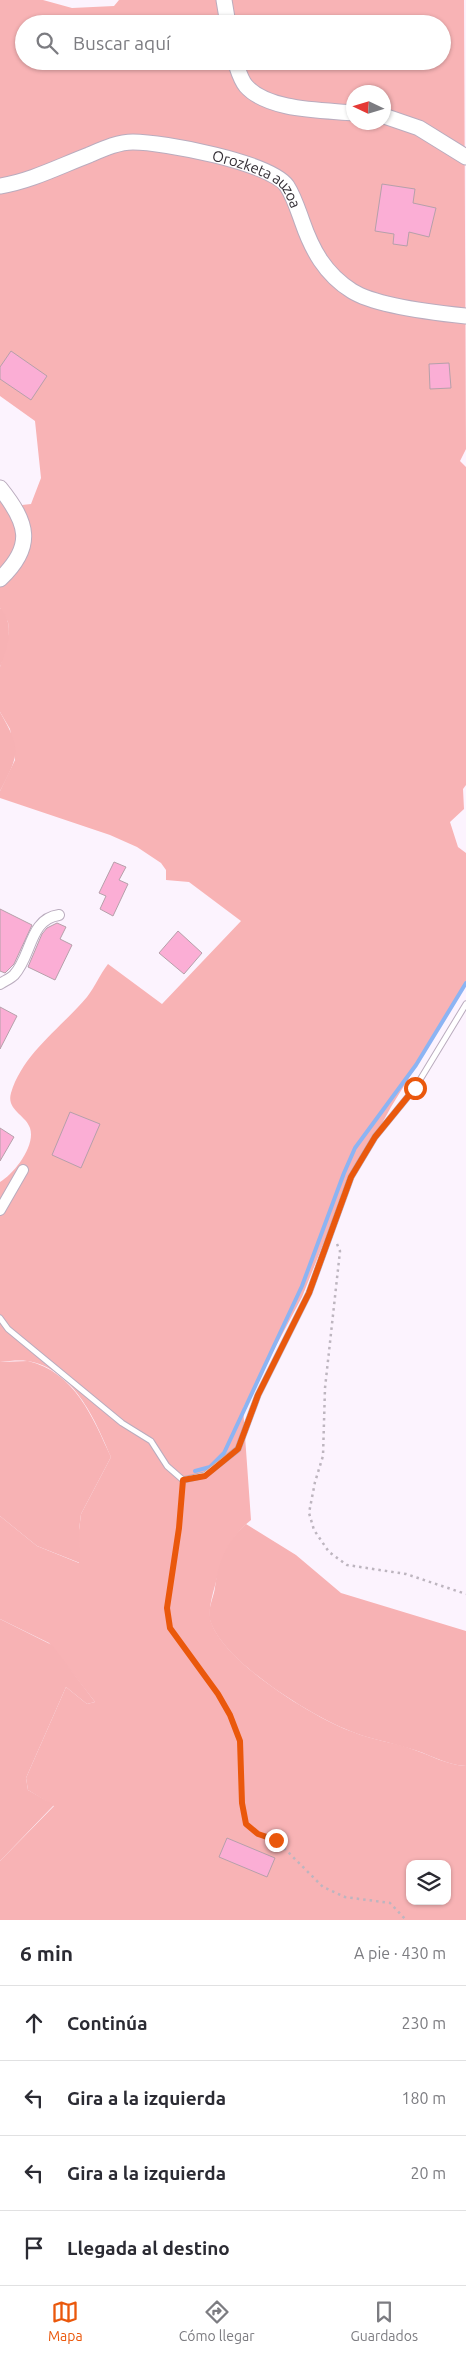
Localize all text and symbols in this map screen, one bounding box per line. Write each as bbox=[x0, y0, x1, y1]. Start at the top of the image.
search box bbox=[15, 15, 451, 70]
icon: search bbox=[33, 29, 61, 57]
text: Buscar aquí bbox=[73, 32, 171, 54]
north arrow bbox=[346, 85, 391, 130]
street label: Orozketa auzoa bbox=[211, 146, 305, 210]
route start bbox=[404, 1077, 427, 1100]
route end bbox=[265, 1829, 288, 1852]
map controls bbox=[406, 1860, 451, 1905]
button: layers bbox=[406, 1860, 451, 1905]
text: 6 min bbox=[20, 1941, 73, 1965]
text: A pie · 430 m bbox=[354, 1944, 446, 1962]
icon: ahead bbox=[20, 2009, 48, 2037]
text: Continúa bbox=[67, 2012, 148, 2034]
text: 230 m bbox=[401, 2014, 446, 2032]
icon: left bbox=[20, 2084, 48, 2112]
text: Gira a la izquierda bbox=[67, 2087, 226, 2109]
text: 180 m bbox=[401, 2089, 446, 2107]
icon: left bbox=[20, 2159, 48, 2187]
text: Gira a la izquierda bbox=[67, 2162, 226, 2184]
text: 20 m bbox=[410, 2164, 446, 2182]
icon: arrive bbox=[20, 2234, 48, 2262]
text: Llegada al destino bbox=[67, 2237, 230, 2259]
tab: Mapa bbox=[48, 2298, 83, 2344]
tab: Cómo llegar bbox=[179, 2298, 254, 2344]
tab: Guardados bbox=[350, 2298, 418, 2344]

